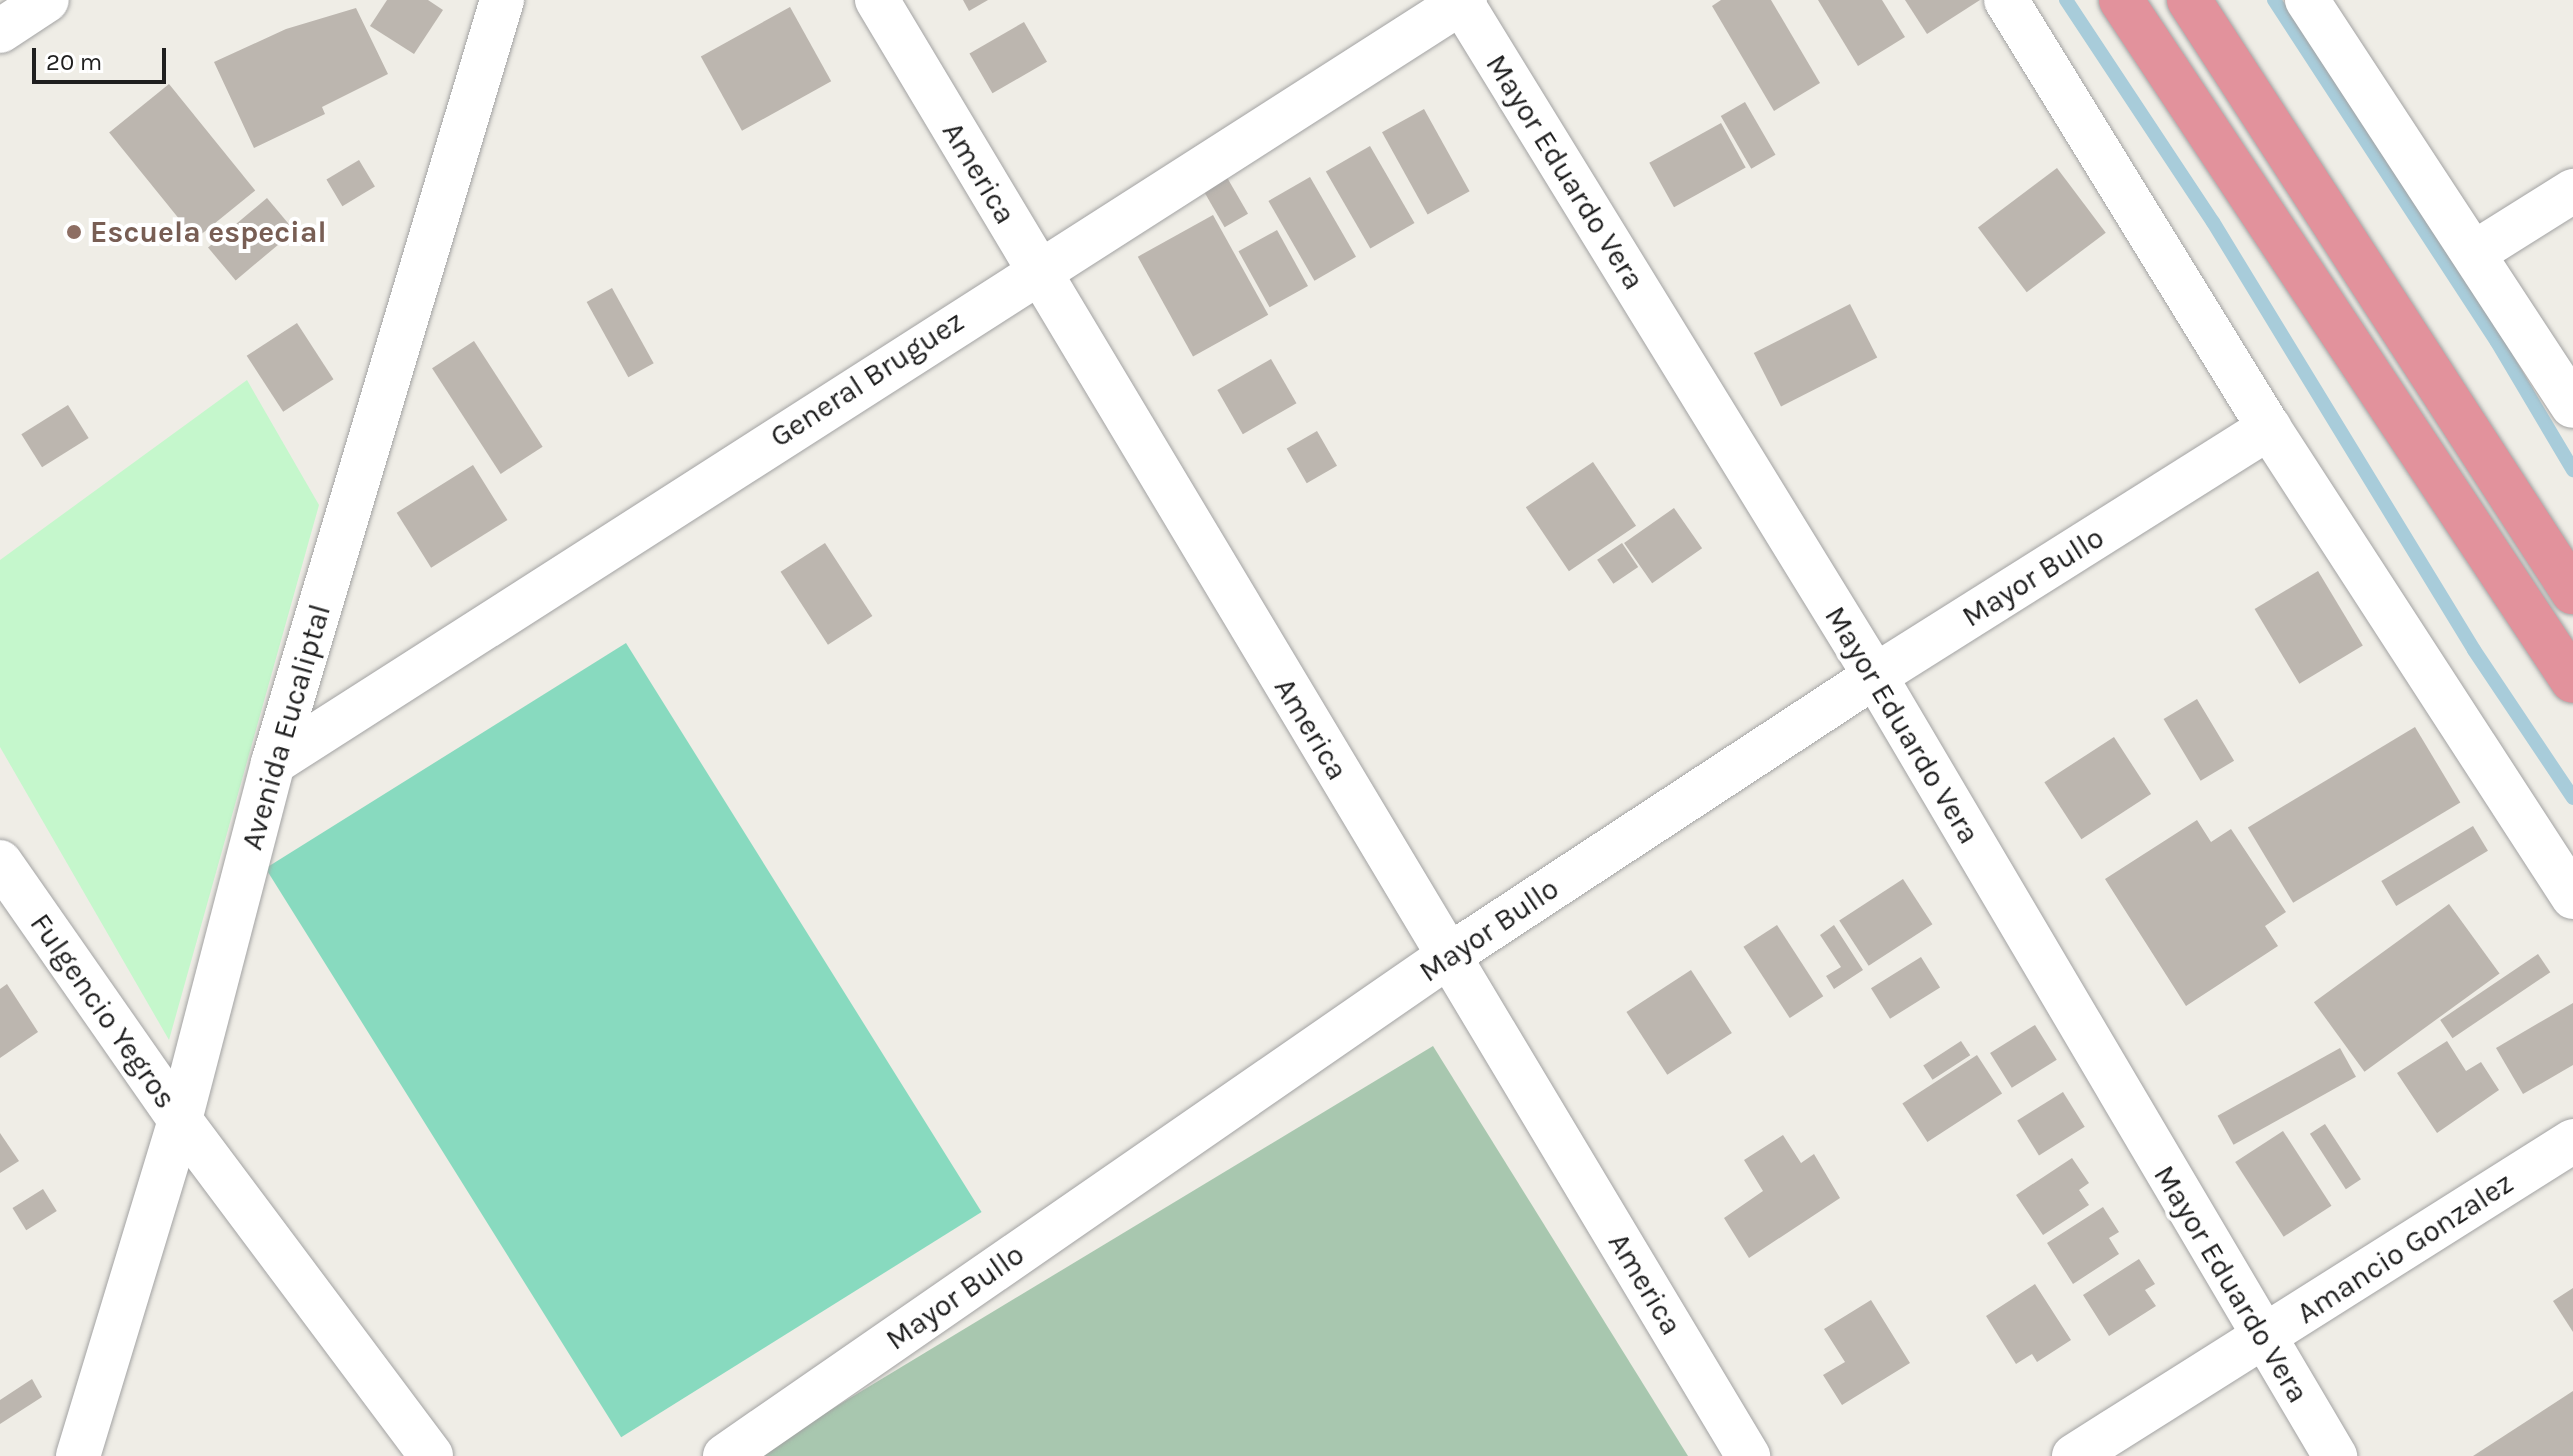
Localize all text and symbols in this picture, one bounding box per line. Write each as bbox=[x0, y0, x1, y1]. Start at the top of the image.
scale bar bbox=[36, 32, 170, 82]
text: 20 m bbox=[46, 48, 102, 76]
street label: Mayor Eduardo Vera bbox=[1478, 48, 1652, 296]
street label: America bbox=[935, 116, 1023, 230]
place label: Escuela especial bbox=[90, 214, 327, 250]
marker: Escuela especial bbox=[65, 223, 83, 241]
street label: General Bruguez bbox=[763, 303, 971, 455]
street label: Mayor Bullo bbox=[1956, 519, 2110, 635]
street label: Avenida Eucaliptal bbox=[234, 600, 338, 854]
street label: Mayor Eduardo Vera bbox=[1817, 600, 1987, 850]
street label: America bbox=[1267, 672, 1355, 786]
street label: Mayor Bullo bbox=[1413, 870, 1565, 990]
street label: Fulgencio Yegros bbox=[22, 907, 184, 1115]
street label: Mayor Eduardo Vera bbox=[2146, 1159, 2316, 1409]
street label: Amancio Gonzalez bbox=[2290, 1165, 2520, 1331]
street label: America bbox=[1601, 1227, 1689, 1341]
street label: Mayor Bullo bbox=[879, 1236, 1031, 1358]

